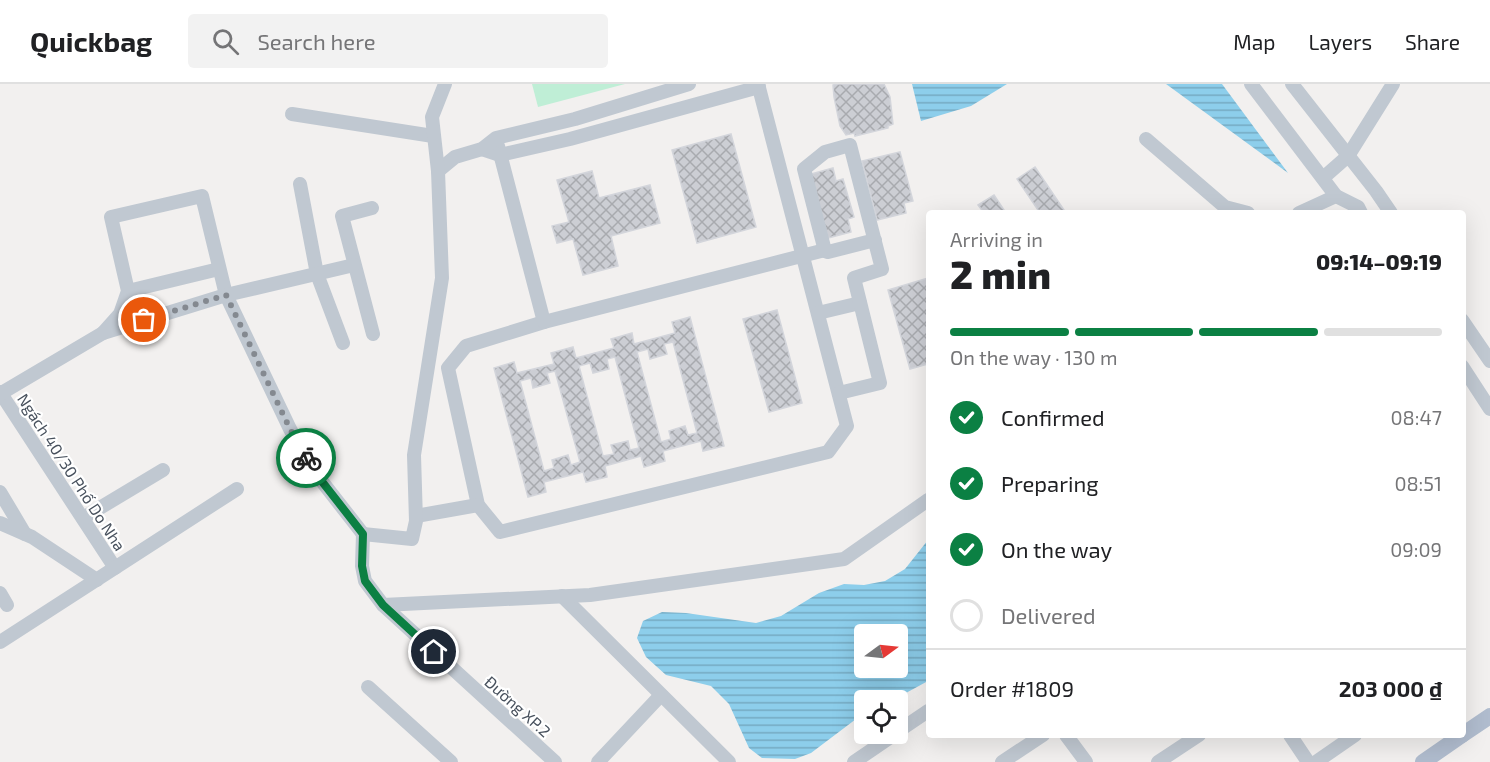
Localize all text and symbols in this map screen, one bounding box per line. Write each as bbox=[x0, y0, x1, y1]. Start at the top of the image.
search box bbox=[188, 14, 608, 68]
text: Quickbag bbox=[30, 24, 152, 58]
icon: search bbox=[209, 25, 242, 58]
text: Search here bbox=[257, 28, 376, 54]
text: Map bbox=[1233, 29, 1275, 54]
text: Layers bbox=[1308, 29, 1372, 54]
text: Share bbox=[1405, 29, 1460, 54]
text: Arriving in bbox=[950, 227, 1043, 251]
text: 09:14–09:19 bbox=[1316, 248, 1442, 274]
text: 2 min bbox=[950, 250, 1051, 297]
pin bbox=[118, 294, 169, 345]
icon: bag bbox=[127, 303, 160, 336]
text: On the way · 130 m bbox=[950, 345, 1117, 369]
street label: Ngách 40/30 Phố Do Nha bbox=[14, 390, 130, 554]
icon: check bbox=[950, 401, 983, 434]
text: Confirmed bbox=[1001, 404, 1105, 430]
text: 08:47 bbox=[1391, 405, 1442, 429]
courier bbox=[276, 428, 336, 488]
icon: bike bbox=[290, 442, 323, 475]
icon: check bbox=[950, 467, 983, 500]
text: Preparing bbox=[1001, 470, 1099, 496]
text: 08:51 bbox=[1394, 471, 1442, 495]
icon: check bbox=[950, 533, 983, 566]
text: On the way bbox=[1001, 536, 1112, 562]
text: 09:09 bbox=[1390, 537, 1442, 561]
text: Delivered bbox=[1001, 602, 1096, 628]
north arrow bbox=[854, 624, 908, 678]
map controls bbox=[854, 624, 908, 744]
pin bbox=[408, 626, 459, 677]
icon: home bbox=[417, 635, 450, 668]
street label: Đường XP.2 bbox=[481, 672, 555, 740]
text: Order #1809 bbox=[950, 675, 1074, 701]
text: 203 000 ₫ bbox=[1339, 675, 1442, 701]
button: locate bbox=[854, 690, 908, 744]

